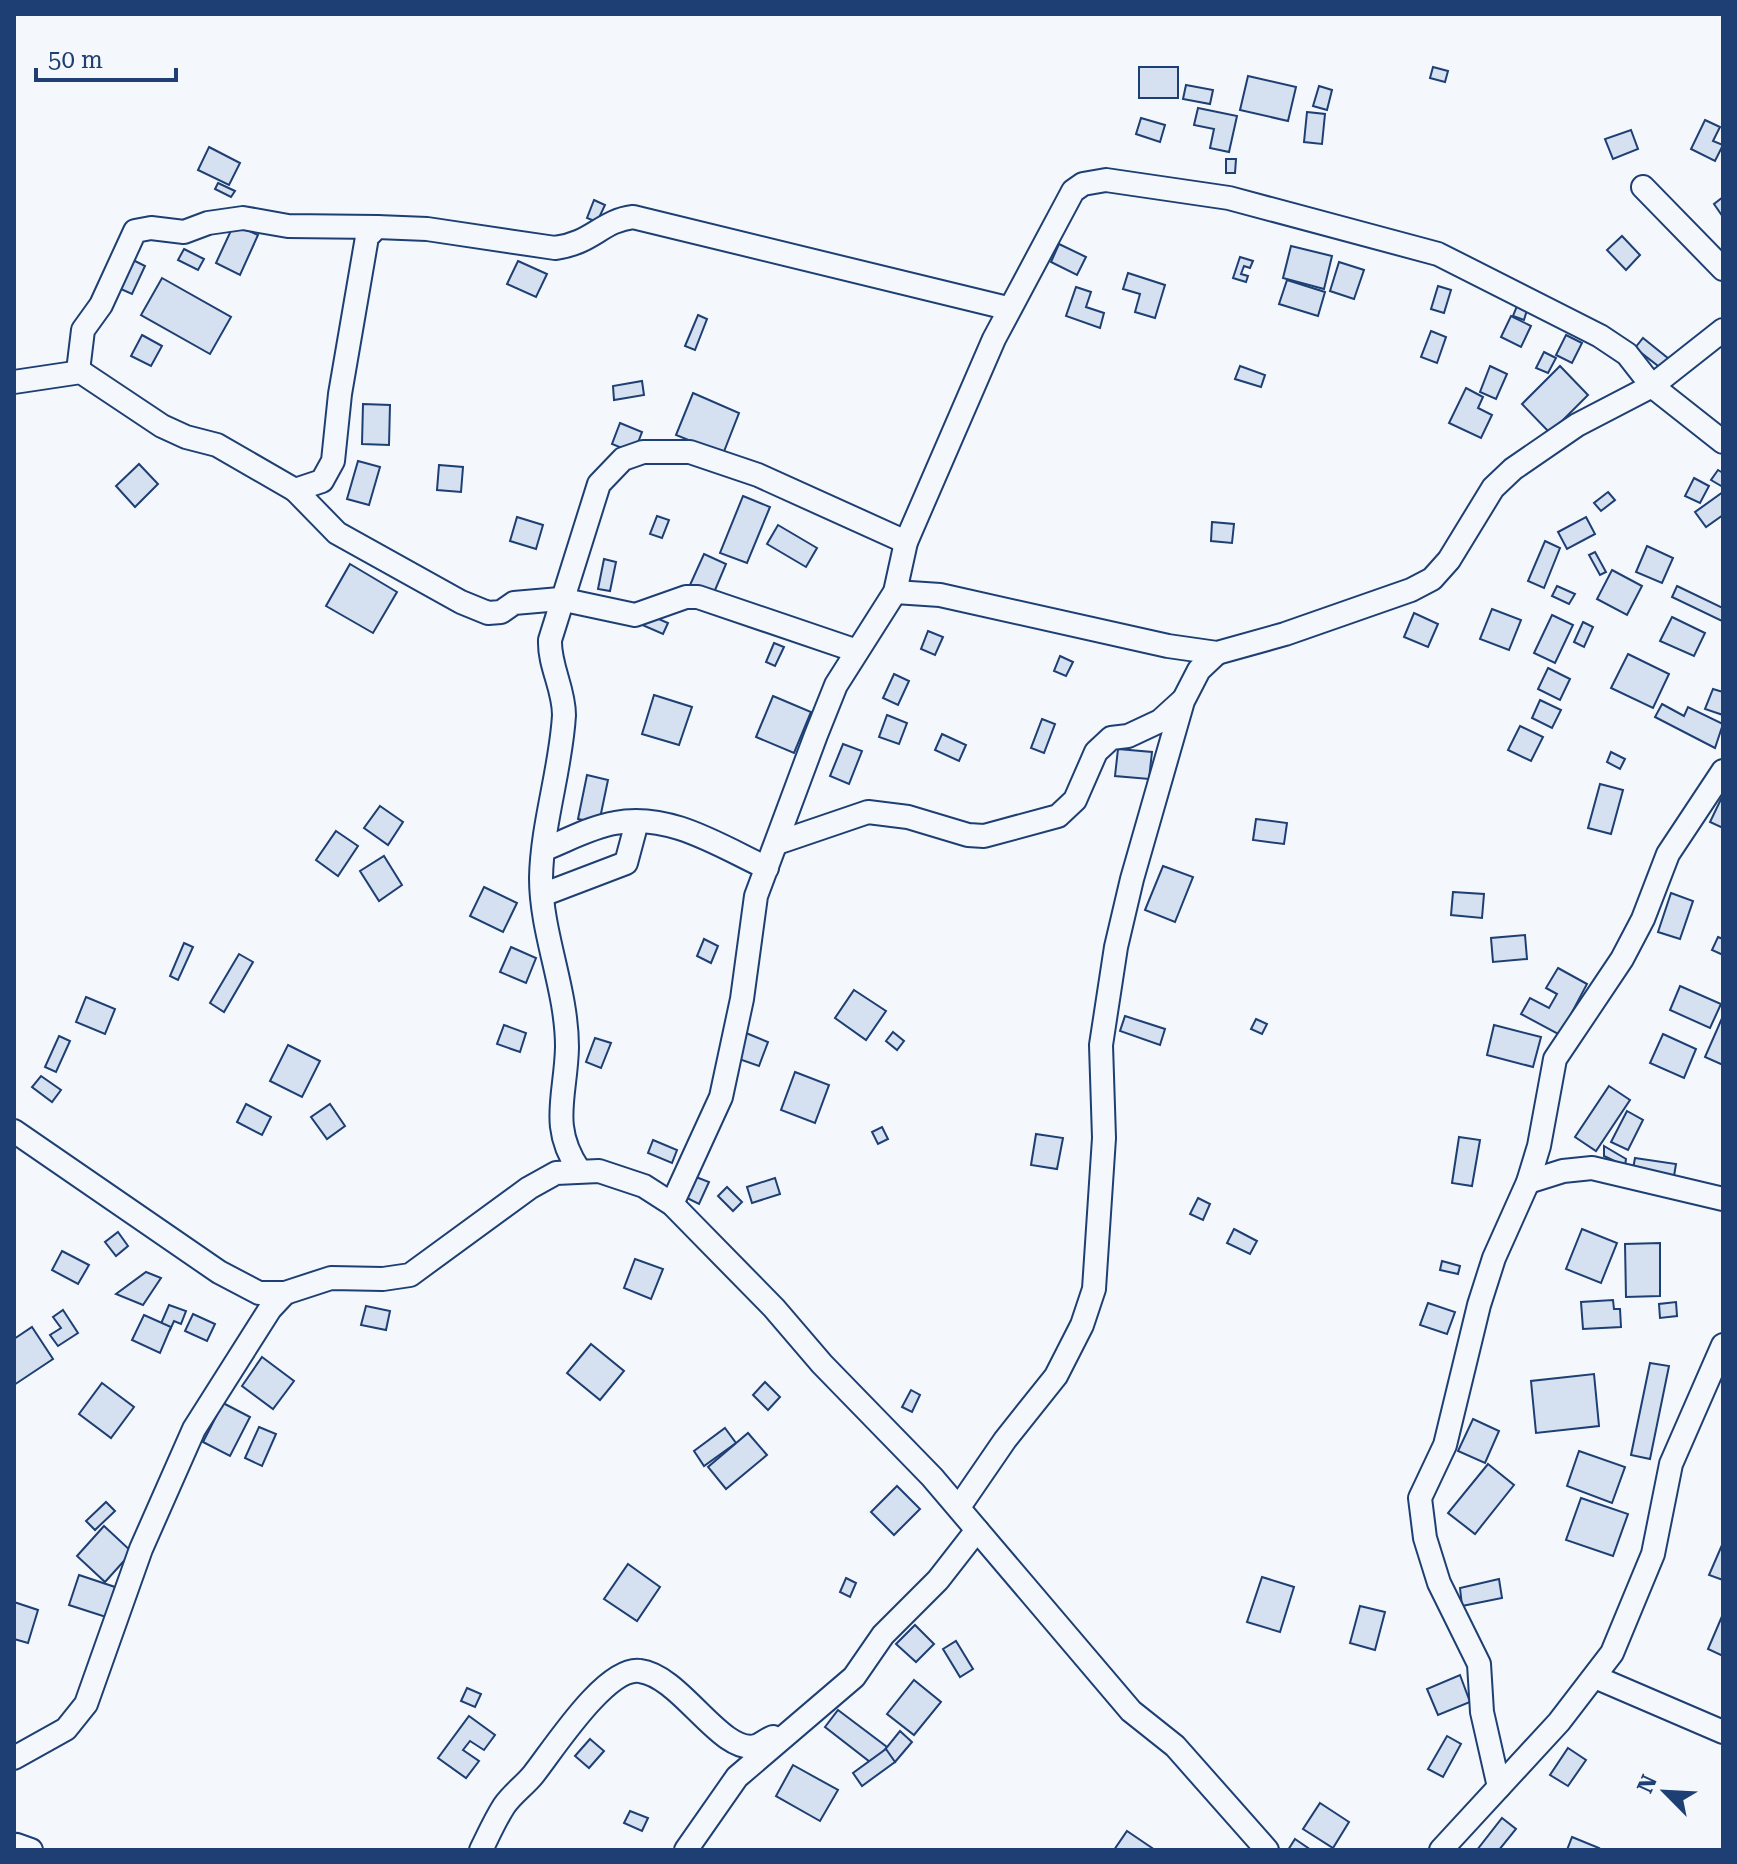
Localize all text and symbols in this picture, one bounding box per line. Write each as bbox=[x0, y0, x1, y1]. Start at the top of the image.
scale bar bbox=[36, 32, 176, 82]
text: 50 m bbox=[48, 46, 103, 74]
north arrow bbox=[1625, 1752, 1705, 1832]
text: N bbox=[1632, 1771, 1662, 1797]

